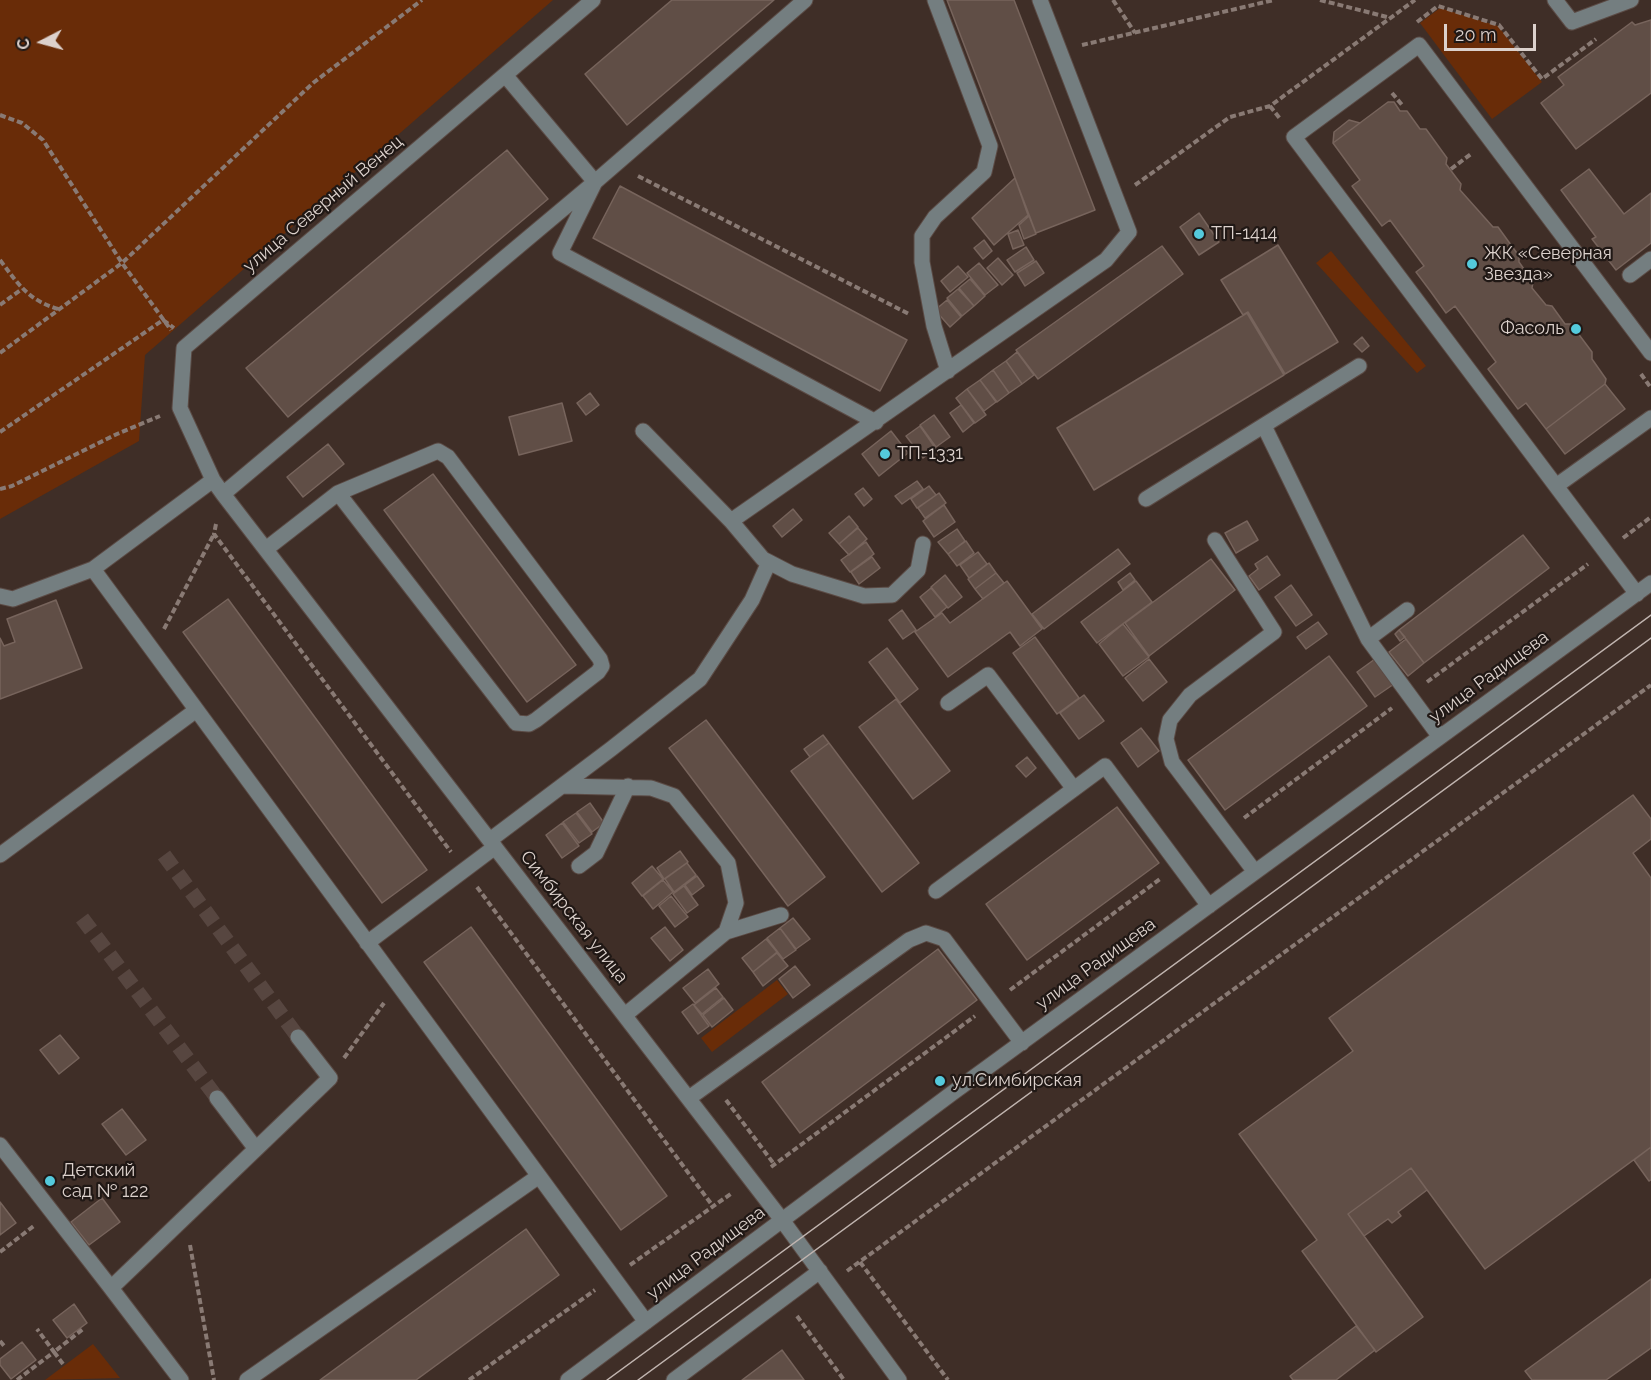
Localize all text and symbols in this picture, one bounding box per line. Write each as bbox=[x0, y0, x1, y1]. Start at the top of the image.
north arrow bbox=[12, 12, 72, 72]
scale bar bbox=[1447, 12, 1538, 50]
text: 20 m bbox=[1455, 24, 1497, 45]
text: С bbox=[14, 37, 34, 50]
street label: улица Северный Венец bbox=[239, 131, 407, 277]
place label: ТП-1414 bbox=[1211, 223, 1277, 245]
marker: ТП-1414 bbox=[1192, 227, 1206, 241]
place label: ЖК «Северная Звезда» bbox=[1484, 243, 1612, 286]
marker: ЖК «Северная Звезда» bbox=[1465, 257, 1479, 271]
place label: Фасоль bbox=[1500, 318, 1564, 340]
marker: Фасоль bbox=[1569, 322, 1583, 336]
place label: ТП-1331 bbox=[897, 443, 963, 465]
marker: ТП-1331 bbox=[878, 447, 892, 461]
street label: улица Радищева bbox=[1425, 626, 1553, 728]
street label: Симбирская улица bbox=[516, 846, 632, 988]
street label: улица Радищева bbox=[1032, 913, 1160, 1015]
place label: ул.Симбирская bbox=[952, 1070, 1082, 1092]
marker: ул.Симбирская bbox=[933, 1074, 947, 1088]
place label: Детский сад № 122 bbox=[62, 1160, 148, 1202]
marker: Детский сад № 122 bbox=[43, 1174, 57, 1188]
street label: улица Радищева bbox=[643, 1202, 769, 1304]

